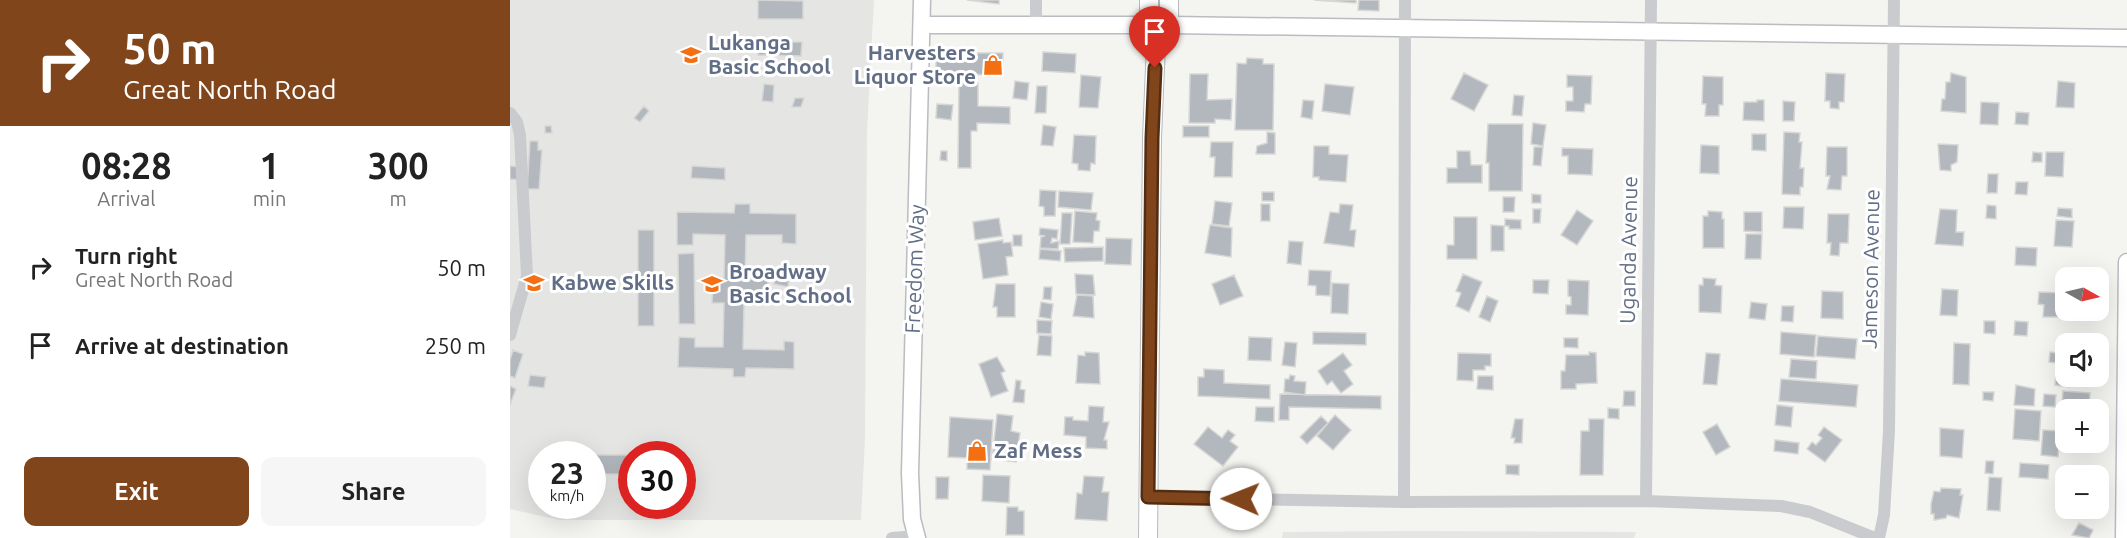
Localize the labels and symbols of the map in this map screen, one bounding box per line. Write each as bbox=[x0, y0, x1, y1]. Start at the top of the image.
pin bbox=[1129, 6, 1180, 68]
place label: Lukanga Basic School bbox=[708, 30, 831, 78]
place label: Harvesters Liquor Store bbox=[854, 40, 976, 88]
school or university icon: Lukanga Basic School bbox=[679, 43, 703, 67]
shop icon: Harvesters Liquor Store bbox=[981, 53, 1005, 77]
street label: Uganda Avenue bbox=[1615, 176, 1641, 324]
street label: Jameson Avenue bbox=[1857, 189, 1883, 349]
street label: Freedom Way bbox=[900, 204, 928, 334]
place label: Broadway Basic School bbox=[729, 259, 852, 307]
north arrow bbox=[2055, 267, 2109, 321]
place label: Kabwe Skills bbox=[551, 270, 674, 294]
school or university icon: Kabwe Skills bbox=[522, 271, 546, 295]
school or university icon: Broadway Basic School bbox=[700, 272, 724, 296]
place label: Zaf Mess bbox=[994, 438, 1082, 462]
shop icon: Zaf Mess bbox=[965, 439, 989, 463]
speed limit sign: 30 bbox=[618, 441, 696, 519]
position arrow bbox=[1209, 467, 1273, 531]

